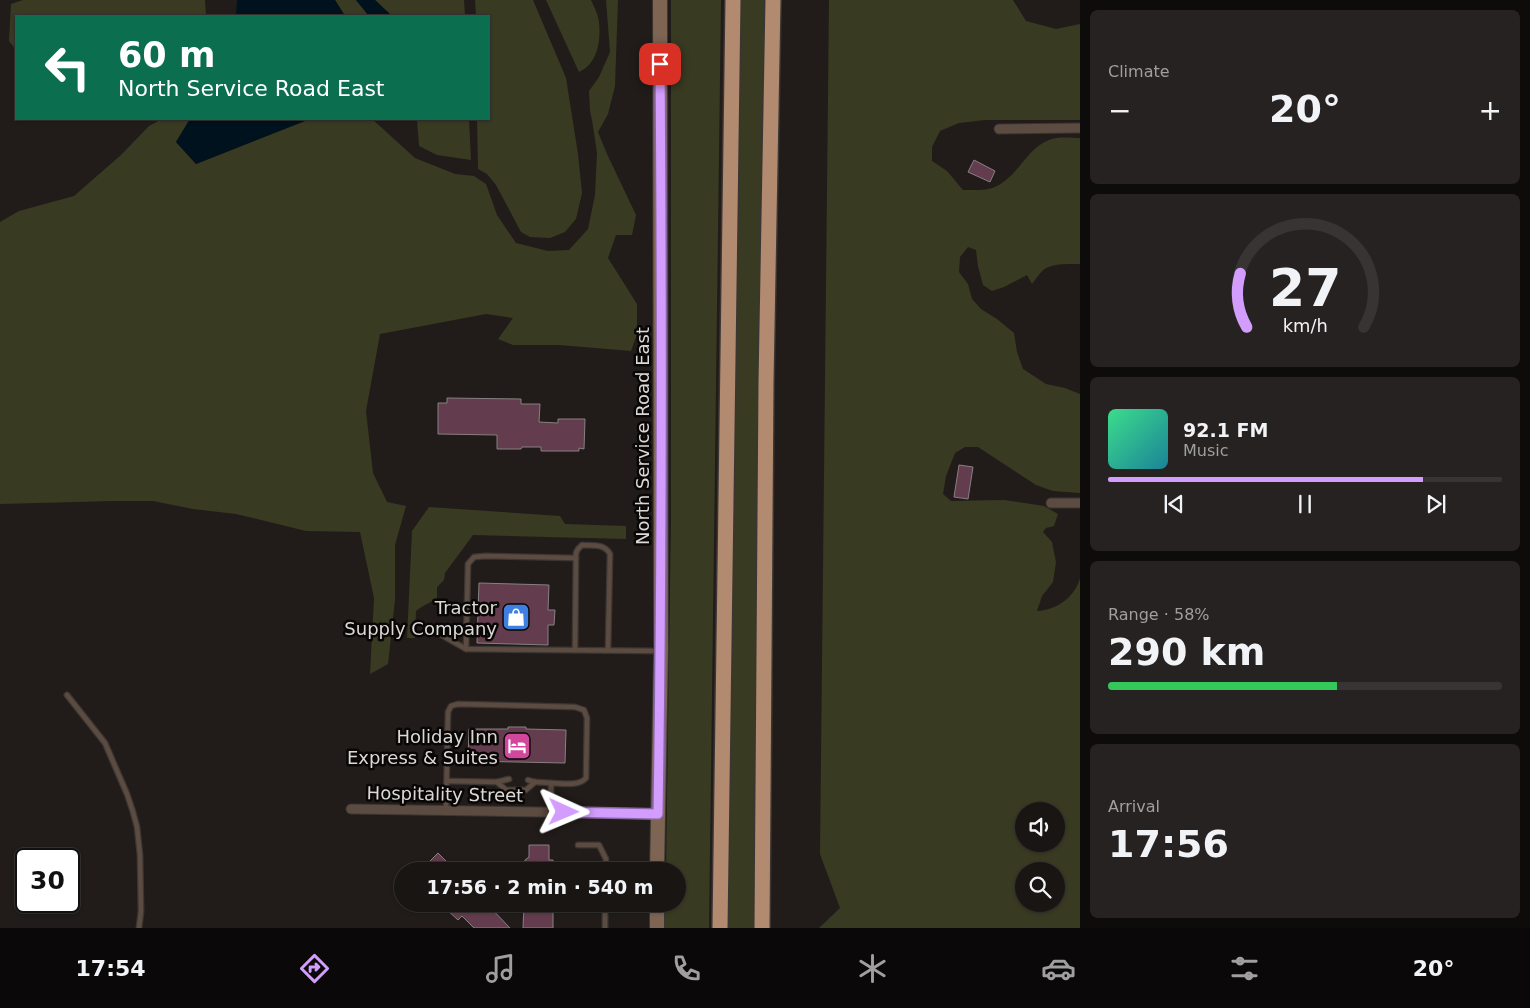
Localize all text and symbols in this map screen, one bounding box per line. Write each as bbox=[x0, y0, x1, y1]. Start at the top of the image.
icon: left bbox=[35, 35, 100, 100]
text: 60 m bbox=[118, 35, 215, 75]
pin bbox=[639, 43, 681, 85]
icon: arrive bbox=[646, 50, 674, 78]
text: Climate bbox=[1108, 62, 1170, 81]
text: North Service Road East bbox=[118, 76, 385, 101]
text: 20° bbox=[1269, 87, 1341, 131]
text: − bbox=[1108, 94, 1131, 127]
text: + bbox=[1479, 94, 1502, 127]
text: 27 bbox=[1269, 258, 1341, 318]
text: km/h bbox=[1282, 315, 1328, 336]
street label: North Service Road East bbox=[632, 327, 653, 545]
text: 92.1 FM bbox=[1183, 419, 1268, 441]
text: Music bbox=[1183, 441, 1229, 460]
icon: previous bbox=[1160, 490, 1188, 518]
icon: pause bbox=[1291, 490, 1319, 518]
icon: next bbox=[1422, 490, 1450, 518]
place label: Tractor Supply Company bbox=[344, 597, 498, 639]
shop icon: Tractor Supply Company bbox=[501, 602, 531, 632]
text: Range · 58% bbox=[1108, 605, 1210, 624]
text: 290 km bbox=[1108, 630, 1265, 674]
place label: Holiday Inn Express & Suites bbox=[347, 726, 498, 768]
hotel icon: Holiday Inn Express & Suites bbox=[502, 731, 532, 761]
street label: Hospitality Street bbox=[367, 782, 523, 806]
position arrow bbox=[537, 785, 589, 837]
text: Arrival bbox=[1108, 797, 1160, 816]
map controls bbox=[1015, 802, 1065, 912]
button: sound bbox=[1015, 802, 1065, 852]
text: 17:56 bbox=[1108, 822, 1229, 866]
speed limit sign: 30 bbox=[15, 848, 80, 913]
button: search bbox=[1015, 862, 1065, 912]
text: 17:56 · 2 min · 540 m bbox=[426, 876, 654, 898]
icon: directions bbox=[297, 951, 332, 986]
icon: music bbox=[483, 951, 518, 986]
icon: phone bbox=[669, 951, 704, 986]
icon: climate bbox=[855, 951, 890, 986]
icon: car bbox=[1041, 951, 1076, 986]
icon: filters bbox=[1227, 951, 1262, 986]
text: 17:54 bbox=[76, 956, 146, 981]
text: 20° bbox=[1413, 956, 1454, 981]

